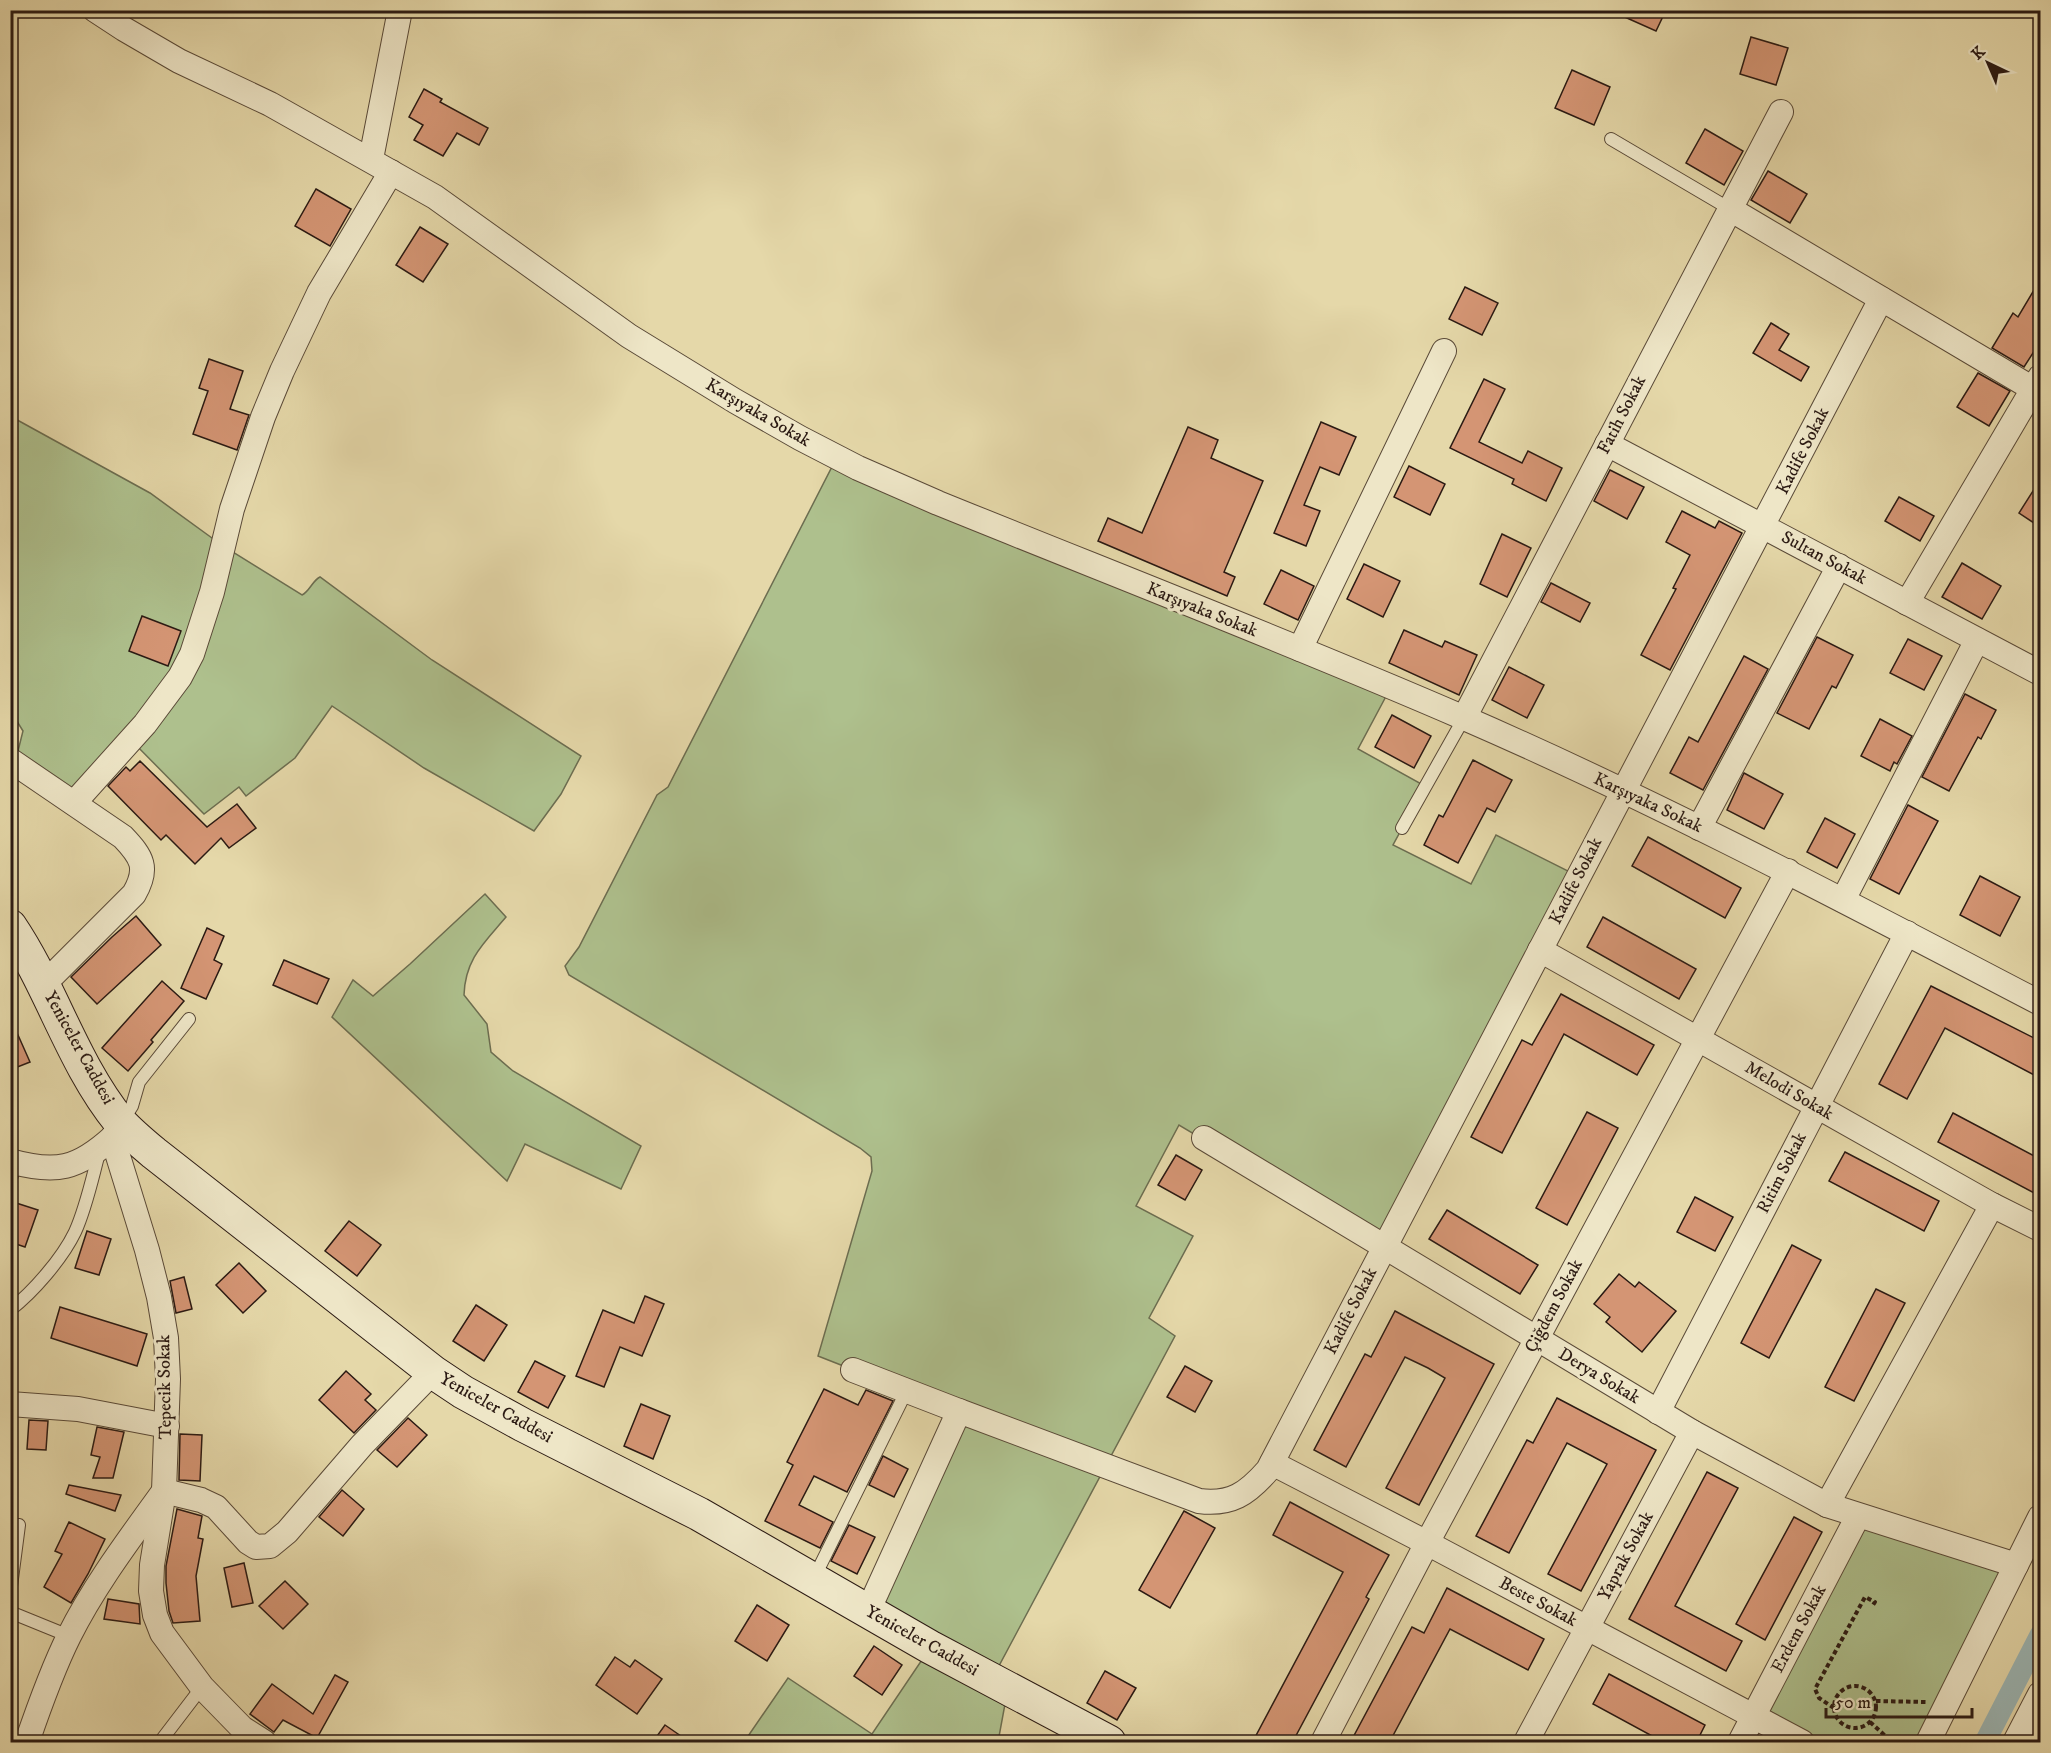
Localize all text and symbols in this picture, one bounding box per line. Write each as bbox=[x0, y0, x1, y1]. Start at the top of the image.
north arrow bbox=[1958, 33, 2018, 93]
text: K bbox=[1967, 41, 1990, 64]
street label: Fatih Sokak bbox=[1593, 372, 1651, 458]
street label: Karşıyaka Sokak bbox=[701, 374, 815, 452]
street label: Kadife Sokak bbox=[1772, 404, 1834, 498]
street label: Sultan Sokak bbox=[1777, 526, 1871, 590]
street label: Karşıyaka Sokak bbox=[1143, 578, 1261, 642]
street label: Karşıyaka Sokak bbox=[1590, 768, 1706, 838]
street label: Kadife Sokak bbox=[1545, 834, 1607, 928]
street label: Yeniceler Caddesi bbox=[39, 988, 119, 1108]
street label: Melodi Sokak bbox=[1741, 1057, 1837, 1125]
street label: Ritim Sokak bbox=[1752, 1129, 1812, 1217]
street label: Çiğdem Sokak bbox=[1520, 1255, 1588, 1357]
street label: Kadife Sokak bbox=[1320, 1264, 1382, 1358]
street label: Tepecik Sokak bbox=[153, 1334, 177, 1439]
street label: Derya Sokak bbox=[1554, 1343, 1644, 1409]
street label: Yeniceler Caddesi bbox=[436, 1368, 556, 1448]
street label: Yaprak Sokak bbox=[1593, 1508, 1659, 1604]
street label: Beste Sokak bbox=[1495, 1572, 1581, 1632]
street label: Erdem Sokak bbox=[1767, 1581, 1831, 1677]
street label: Yeniceler Caddesi bbox=[862, 1601, 982, 1681]
scale bar bbox=[1826, 1681, 1972, 1719]
text: 50 m bbox=[1835, 1692, 1871, 1714]

